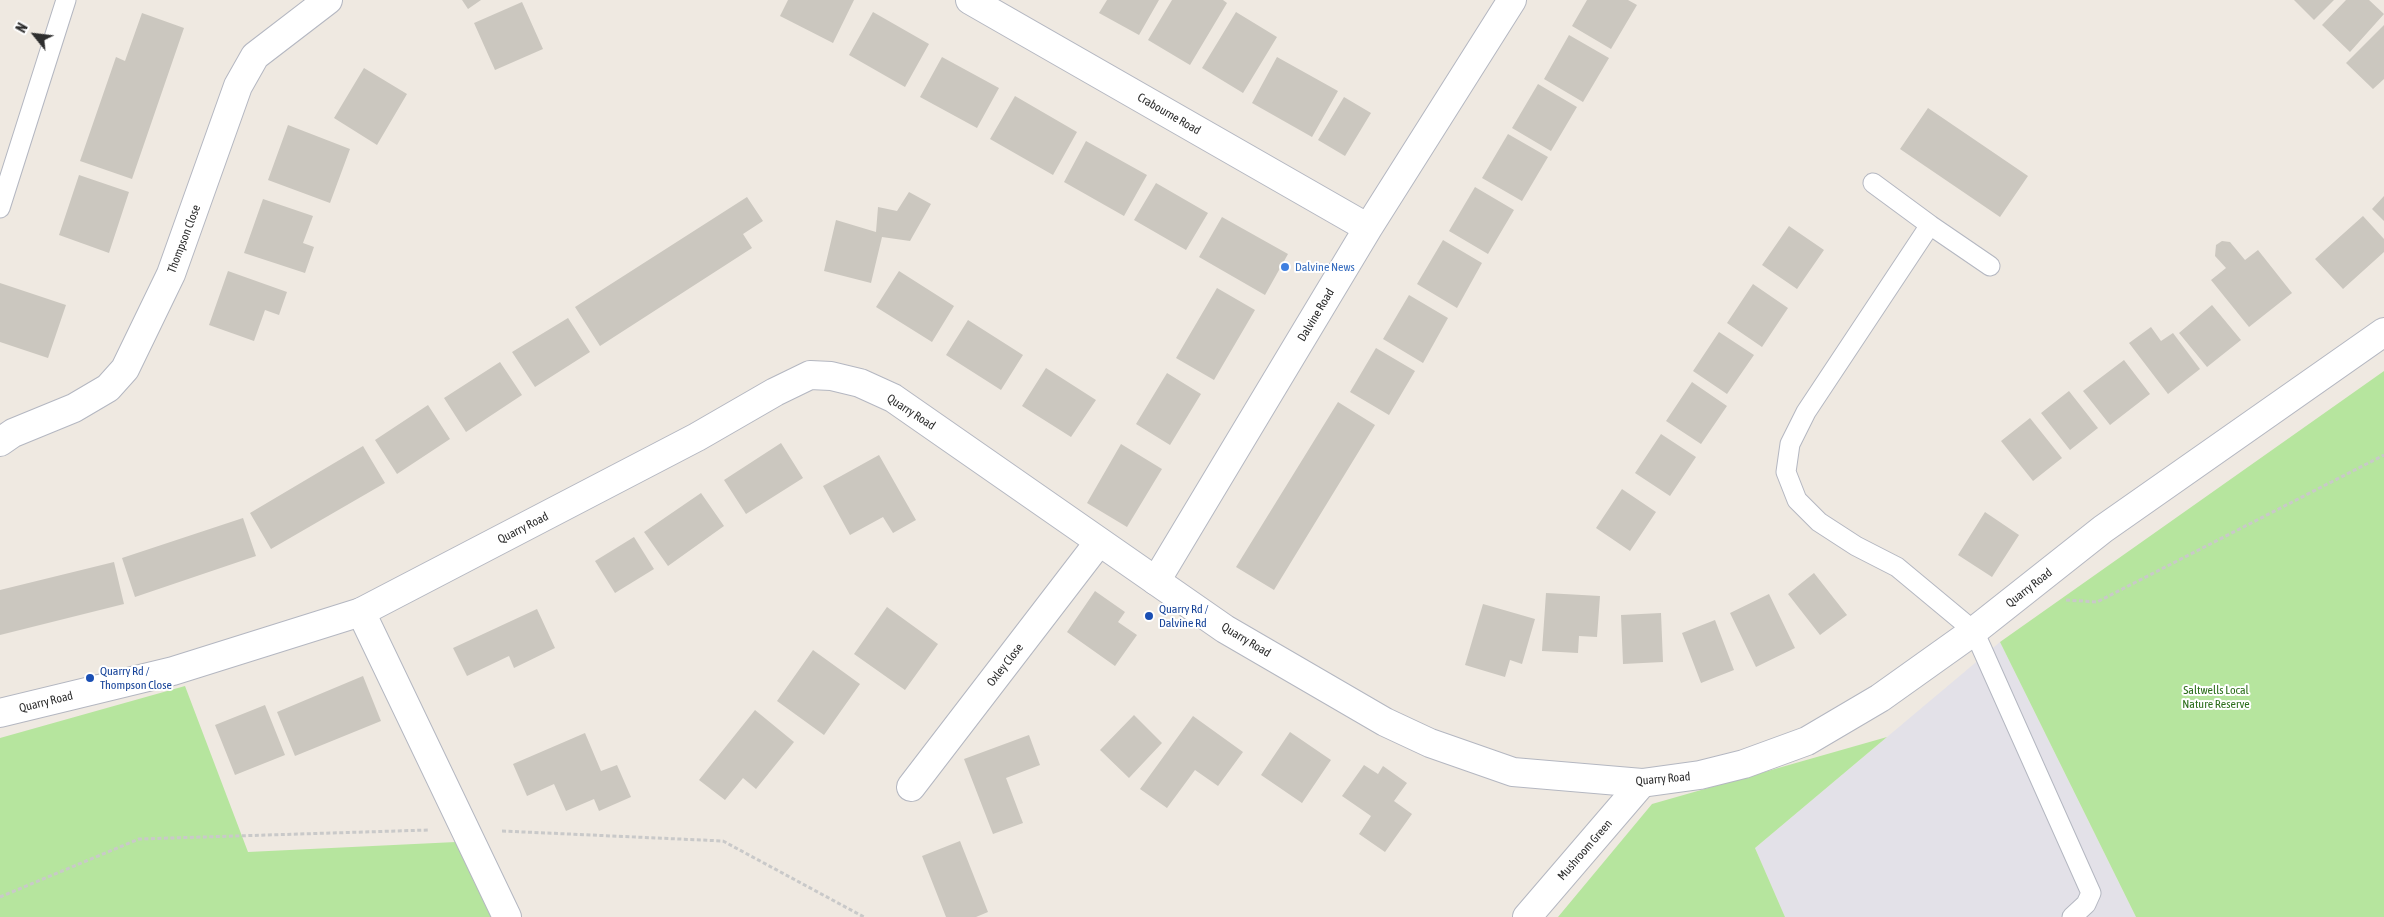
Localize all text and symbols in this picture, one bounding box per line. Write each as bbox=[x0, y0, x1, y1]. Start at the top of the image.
north arrow bbox=[10, 10, 60, 60]
text: N bbox=[13, 20, 31, 35]
street label: Crabourne Road bbox=[1135, 90, 1203, 138]
street label: Thompson Close bbox=[164, 203, 204, 275]
place label: Dalvine News bbox=[1295, 260, 1355, 274]
marker: Dalvine News bbox=[1279, 261, 1291, 273]
street label: Dalvine Road bbox=[1295, 286, 1337, 344]
street label: Quarry Road bbox=[884, 391, 938, 433]
street label: Quarry Road bbox=[495, 509, 551, 547]
street label: Quarry Road bbox=[2003, 565, 2055, 611]
place label: Quarry Rd / Dalvine Rd bbox=[1159, 602, 1208, 630]
marker: Quarry Rd / Dalvine Rd bbox=[1143, 610, 1155, 622]
street label: Quarry Road bbox=[1219, 620, 1273, 660]
street label: Oxley Close bbox=[984, 641, 1026, 689]
place label: Quarry Rd / Thompson Close bbox=[100, 664, 172, 692]
marker: Quarry Rd / Thompson Close bbox=[84, 672, 96, 684]
park label: Saltwells Local Nature Reserve bbox=[2182, 683, 2250, 711]
street label: Quarry Road bbox=[18, 688, 74, 716]
street label: Quarry Road bbox=[1635, 769, 1691, 789]
street label: Mushroom Green bbox=[1555, 817, 1615, 883]

